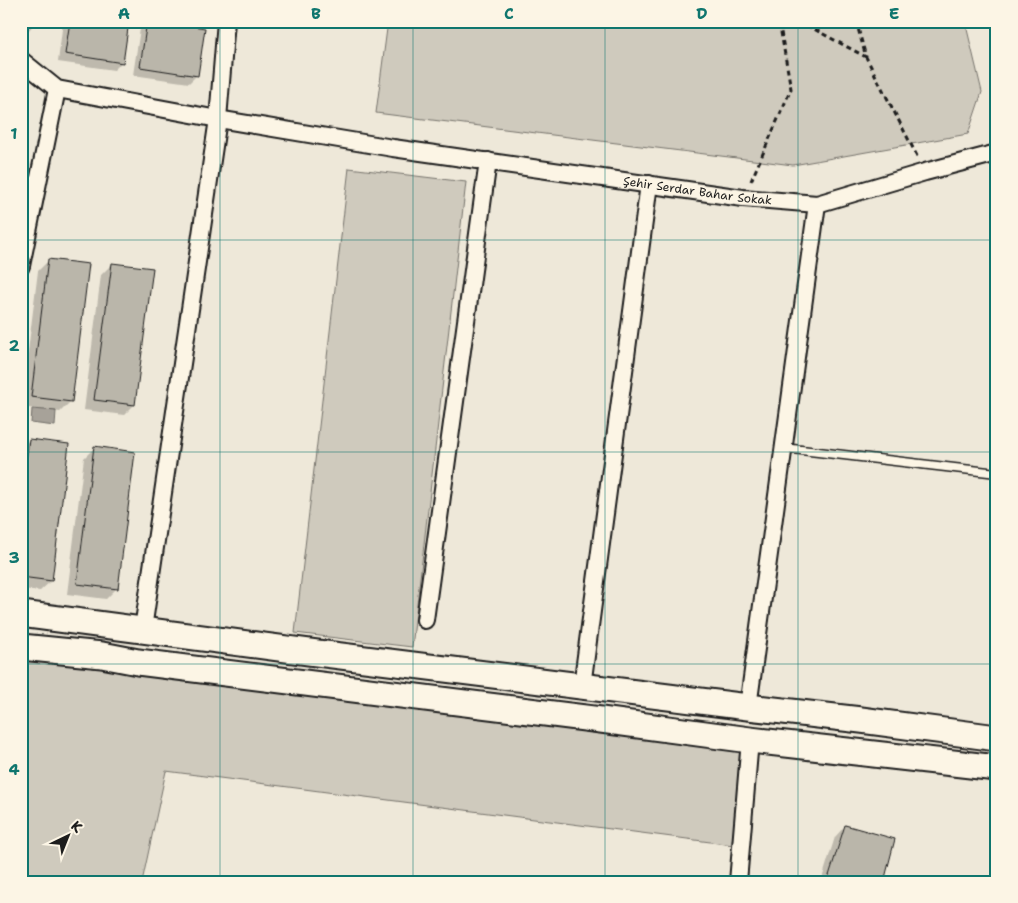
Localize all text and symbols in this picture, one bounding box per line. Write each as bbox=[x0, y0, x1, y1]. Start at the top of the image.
text: A bbox=[118, 3, 130, 24]
text: B bbox=[311, 3, 321, 24]
text: C bbox=[504, 3, 514, 24]
text: D bbox=[696, 3, 708, 24]
text: E bbox=[889, 3, 899, 24]
text: 1 bbox=[10, 123, 18, 144]
street label: Şehir Serdar Bahar Sokak bbox=[622, 173, 773, 208]
text: 2 bbox=[8, 335, 20, 356]
text: 3 bbox=[8, 547, 20, 568]
text: 4 bbox=[8, 759, 20, 780]
north arrow bbox=[42, 810, 92, 860]
text: K bbox=[67, 817, 87, 837]

